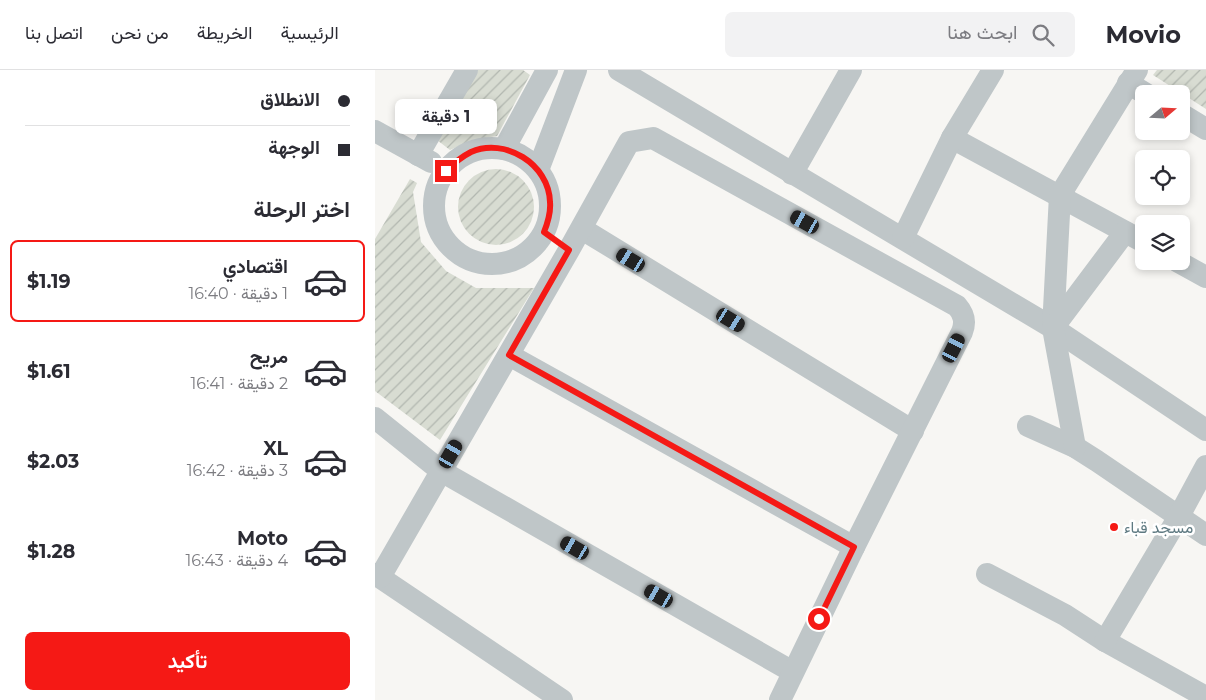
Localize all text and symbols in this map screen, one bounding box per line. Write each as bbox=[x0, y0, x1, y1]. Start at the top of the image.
search box bbox=[725, 12, 1075, 57]
text: Movio bbox=[1105, 20, 1181, 49]
text: ابحث هنا bbox=[947, 21, 1017, 44]
icon: search bbox=[1029, 21, 1057, 49]
text: اتصل بنا bbox=[25, 22, 83, 44]
text: من نحن bbox=[111, 22, 169, 44]
text: الخريطة bbox=[197, 22, 252, 44]
text: الرئيسية bbox=[280, 22, 339, 44]
north arrow bbox=[1135, 85, 1190, 140]
map controls bbox=[1135, 85, 1190, 270]
text: الانطلاق bbox=[260, 88, 320, 111]
callout: 1 دقيقة bbox=[395, 98, 497, 134]
text: 1 دقيقة bbox=[422, 107, 470, 126]
text: الوجهة bbox=[268, 136, 320, 159]
button: locate bbox=[1135, 150, 1190, 205]
route end bbox=[435, 160, 457, 182]
text: اختر الرحلة bbox=[254, 196, 350, 223]
car bbox=[788, 208, 821, 236]
button: layers bbox=[1135, 215, 1190, 270]
car bbox=[614, 246, 647, 274]
text: اقتصادي bbox=[223, 255, 288, 278]
icon: car bbox=[303, 259, 348, 304]
text: $1.19 bbox=[27, 270, 71, 293]
text: 1 دقيقة · 16:40 bbox=[188, 284, 288, 303]
car bbox=[714, 306, 747, 334]
car bbox=[940, 331, 967, 365]
text: مريح bbox=[250, 345, 288, 368]
icon: car bbox=[303, 349, 348, 394]
text: $1.61 bbox=[27, 360, 71, 383]
text: 2 دقيقة · 16:41 bbox=[190, 374, 288, 393]
text: XL bbox=[263, 437, 288, 460]
car bbox=[437, 437, 464, 471]
icon: car bbox=[303, 439, 348, 484]
text: $2.03 bbox=[27, 450, 79, 473]
text: 3 دقيقة · 16:42 bbox=[187, 461, 288, 480]
place label: مسجد قباء bbox=[1124, 518, 1193, 537]
marker: مسجد قباء bbox=[1108, 521, 1120, 533]
text: Moto bbox=[237, 527, 288, 550]
icon: car bbox=[303, 529, 348, 574]
car bbox=[558, 534, 591, 562]
text: $1.28 bbox=[27, 540, 75, 563]
text: 4 دقيقة · 16:43 bbox=[186, 551, 288, 570]
car bbox=[642, 582, 675, 610]
route start bbox=[808, 608, 830, 630]
button: تأكيد bbox=[25, 632, 350, 690]

